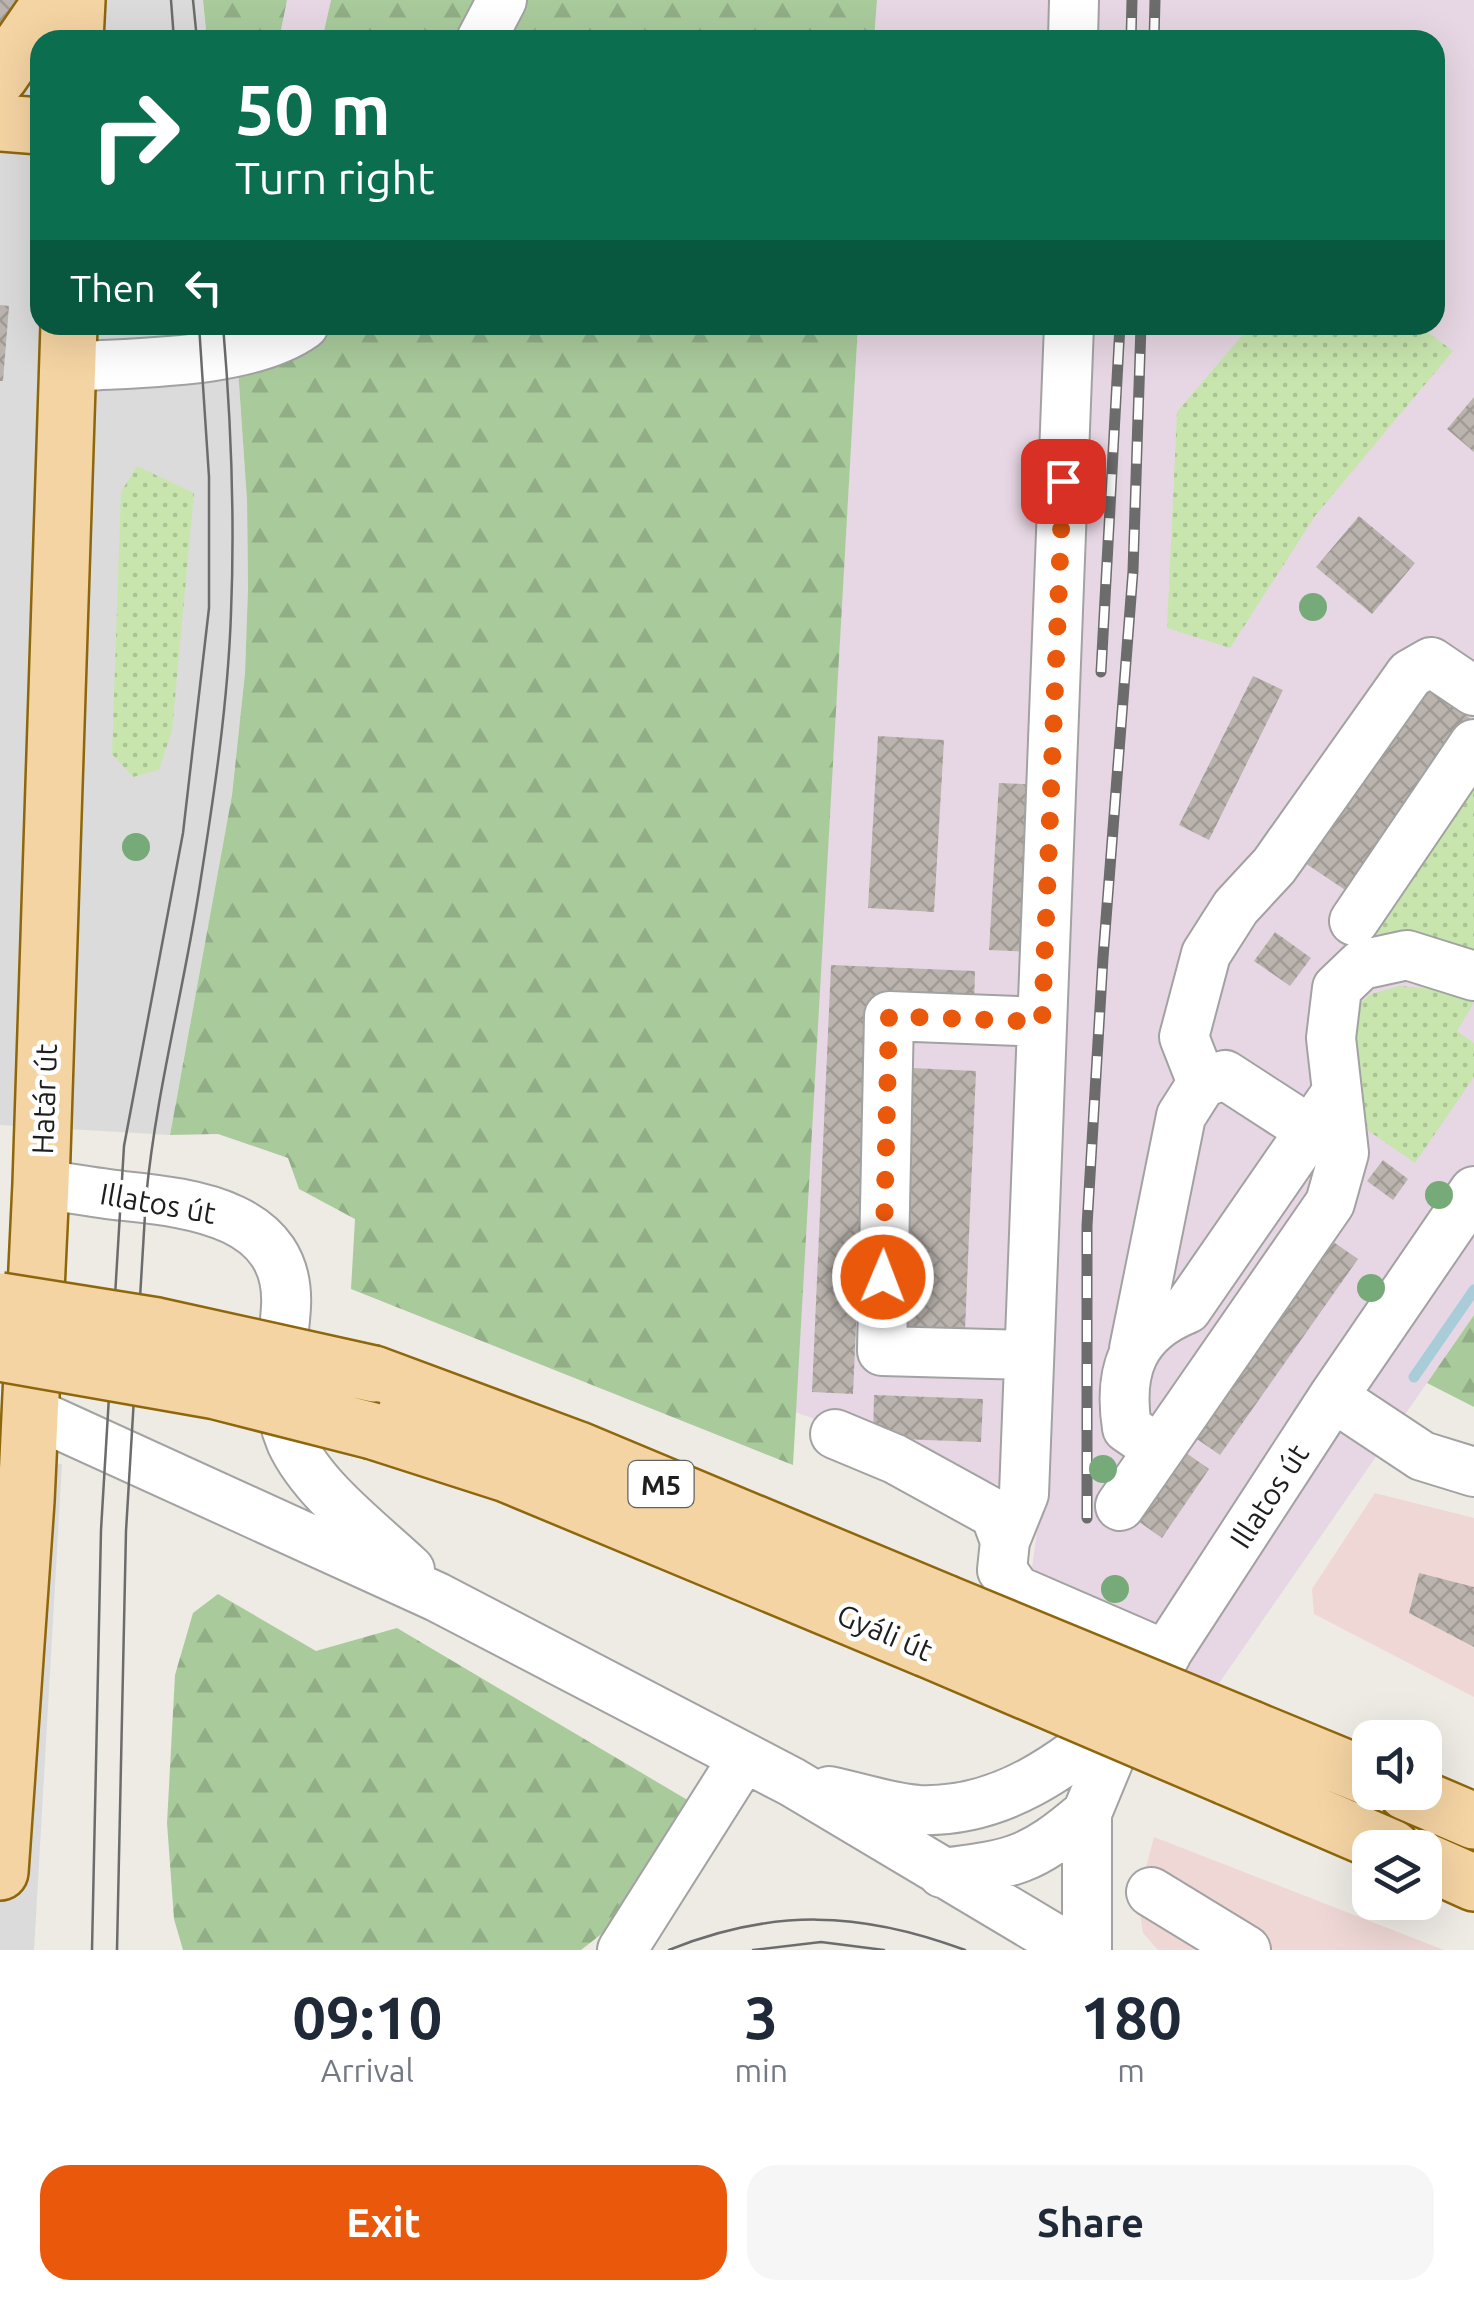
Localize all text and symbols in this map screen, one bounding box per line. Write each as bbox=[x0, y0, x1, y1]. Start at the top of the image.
icon: right bbox=[70, 70, 200, 200]
text: 50 m bbox=[235, 70, 391, 148]
text: Turn right bbox=[235, 152, 435, 203]
icon: left bbox=[176, 260, 231, 315]
text: Then bbox=[70, 267, 156, 309]
pin bbox=[1021, 439, 1106, 524]
icon: arrive bbox=[1036, 454, 1091, 509]
street label: Határ út bbox=[25, 1043, 63, 1155]
street label: Illatos út bbox=[97, 1176, 219, 1230]
position arrow bbox=[831, 1225, 935, 1329]
street label: Illatos út bbox=[1223, 1438, 1315, 1554]
road number: M5 bbox=[628, 1461, 694, 1507]
street label: Gyáli út bbox=[832, 1597, 938, 1667]
map controls bbox=[1352, 1720, 1442, 1920]
button: sound bbox=[1352, 1720, 1442, 1810]
button: layers bbox=[1352, 1830, 1442, 1920]
text: 09:10 bbox=[292, 1983, 442, 2050]
text: 3 bbox=[744, 1983, 778, 2050]
text: 180 bbox=[1080, 1983, 1182, 2050]
text: Arrival bbox=[321, 2052, 414, 2088]
text: min bbox=[734, 2052, 788, 2088]
text: m bbox=[1117, 2052, 1145, 2088]
button: Exit bbox=[40, 2165, 727, 2280]
button: Share bbox=[747, 2165, 1434, 2280]

